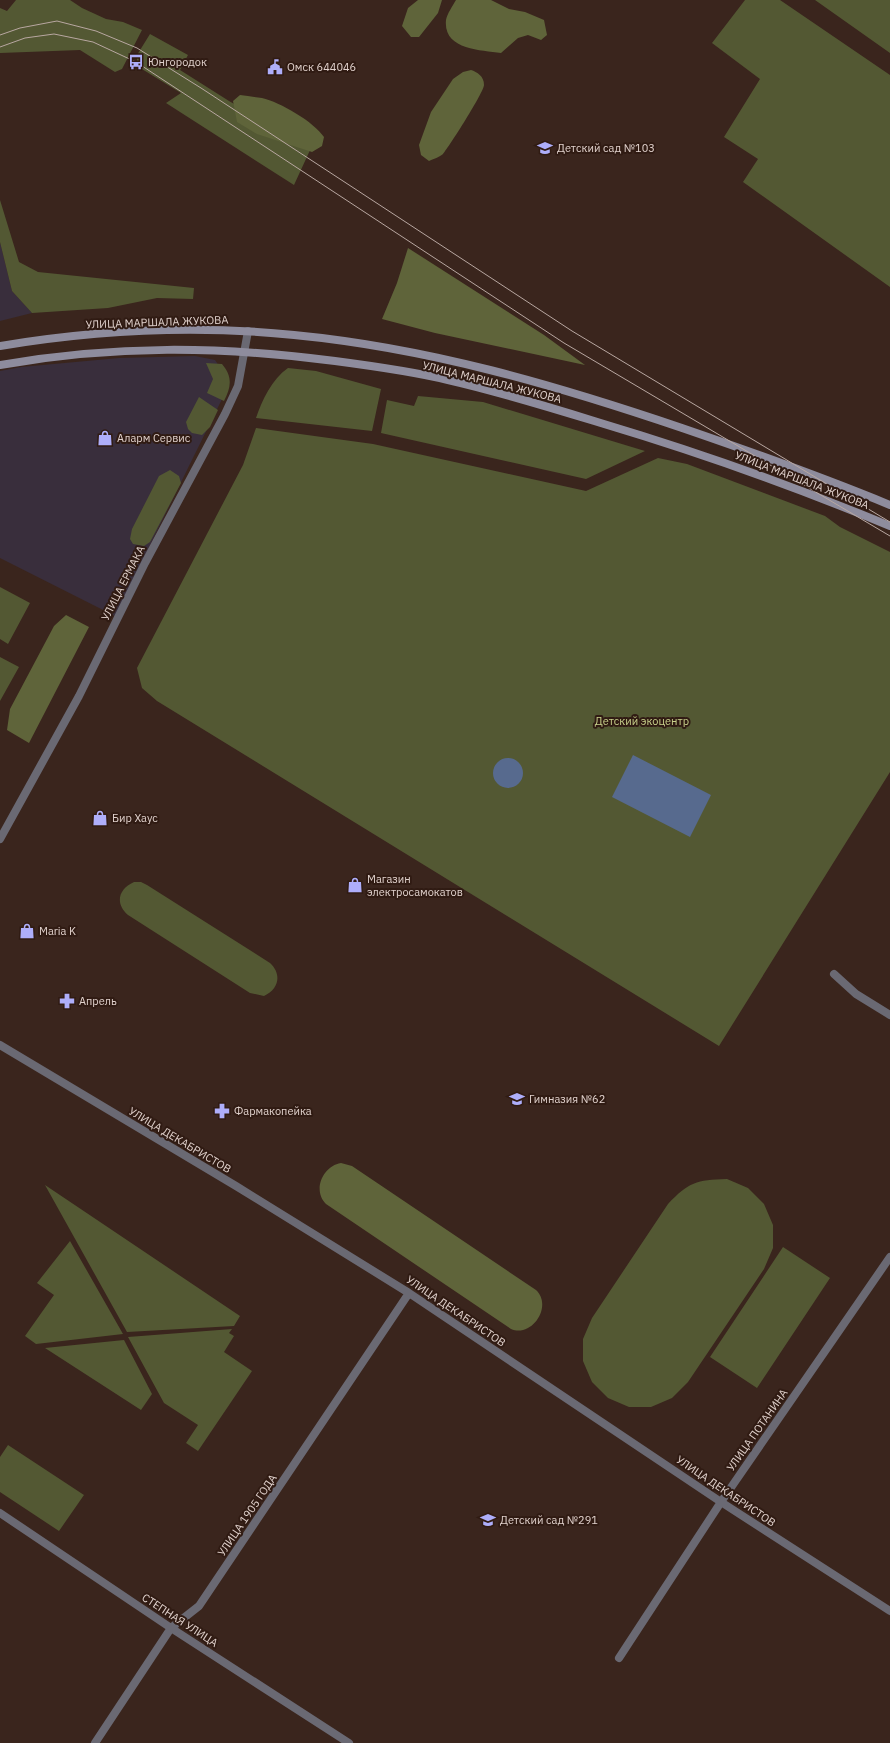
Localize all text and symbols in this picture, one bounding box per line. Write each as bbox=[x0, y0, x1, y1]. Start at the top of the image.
bus stop icon: Юнгородок bbox=[127, 53, 145, 71]
place label: Юнгородок bbox=[148, 55, 207, 69]
public building icon: Омск 644046 bbox=[266, 58, 284, 76]
place label: Омск 644046 bbox=[287, 60, 356, 74]
school or university icon: Детский сад №103 bbox=[536, 139, 554, 157]
place label: Детский сад №103 bbox=[557, 141, 655, 155]
street label: УЛИЦА МАРШАЛА ЖУКОВА bbox=[85, 313, 229, 331]
street label: УЛИЦА МАРШАЛА ЖУКОВА bbox=[421, 358, 563, 406]
shop icon: Аларм Сервис bbox=[96, 429, 114, 447]
place label: Аларм Сервис bbox=[117, 431, 191, 445]
street label: УЛИЦА МАРШАЛА ЖУКОВА bbox=[733, 448, 871, 512]
street label: УЛИЦА ЕРМАКА bbox=[98, 543, 148, 623]
park label: Детский экоцентр bbox=[595, 714, 689, 728]
shop icon: Бир Хаус bbox=[91, 809, 109, 827]
place label: Бир Хаус bbox=[112, 811, 158, 825]
place label: Магазин электросамокатов bbox=[367, 872, 463, 899]
shop icon: Магазин электросамокатов bbox=[346, 876, 364, 894]
shop icon: Maria K bbox=[18, 922, 36, 940]
place label: Maria K bbox=[39, 924, 76, 938]
pharmacy icon: Апрель bbox=[58, 992, 76, 1010]
place label: Апрель bbox=[79, 994, 117, 1008]
school or university icon: Гимназия №62 bbox=[508, 1090, 526, 1108]
place label: Гимназия №62 bbox=[529, 1092, 605, 1106]
pharmacy icon: Фармакопейка bbox=[213, 1102, 231, 1120]
street label: УЛИЦА ДЕКАБРИСТОВ bbox=[126, 1104, 234, 1176]
place label: Фармакопейка bbox=[234, 1104, 312, 1118]
street label: УЛИЦА ДЕКАБРИСТОВ bbox=[404, 1272, 508, 1350]
street label: УЛИЦА ПОТАНИНА bbox=[723, 1386, 791, 1474]
street label: УЛИЦА ДЕКАБРИСТОВ bbox=[674, 1452, 778, 1530]
street label: УЛИЦА 1905 ГОДА bbox=[214, 1471, 280, 1559]
school or university icon: Детский сад №291 bbox=[479, 1511, 497, 1529]
place label: Детский сад №291 bbox=[500, 1513, 598, 1527]
street label: СТЕПНАЯ УЛИЦА bbox=[139, 1590, 221, 1650]

